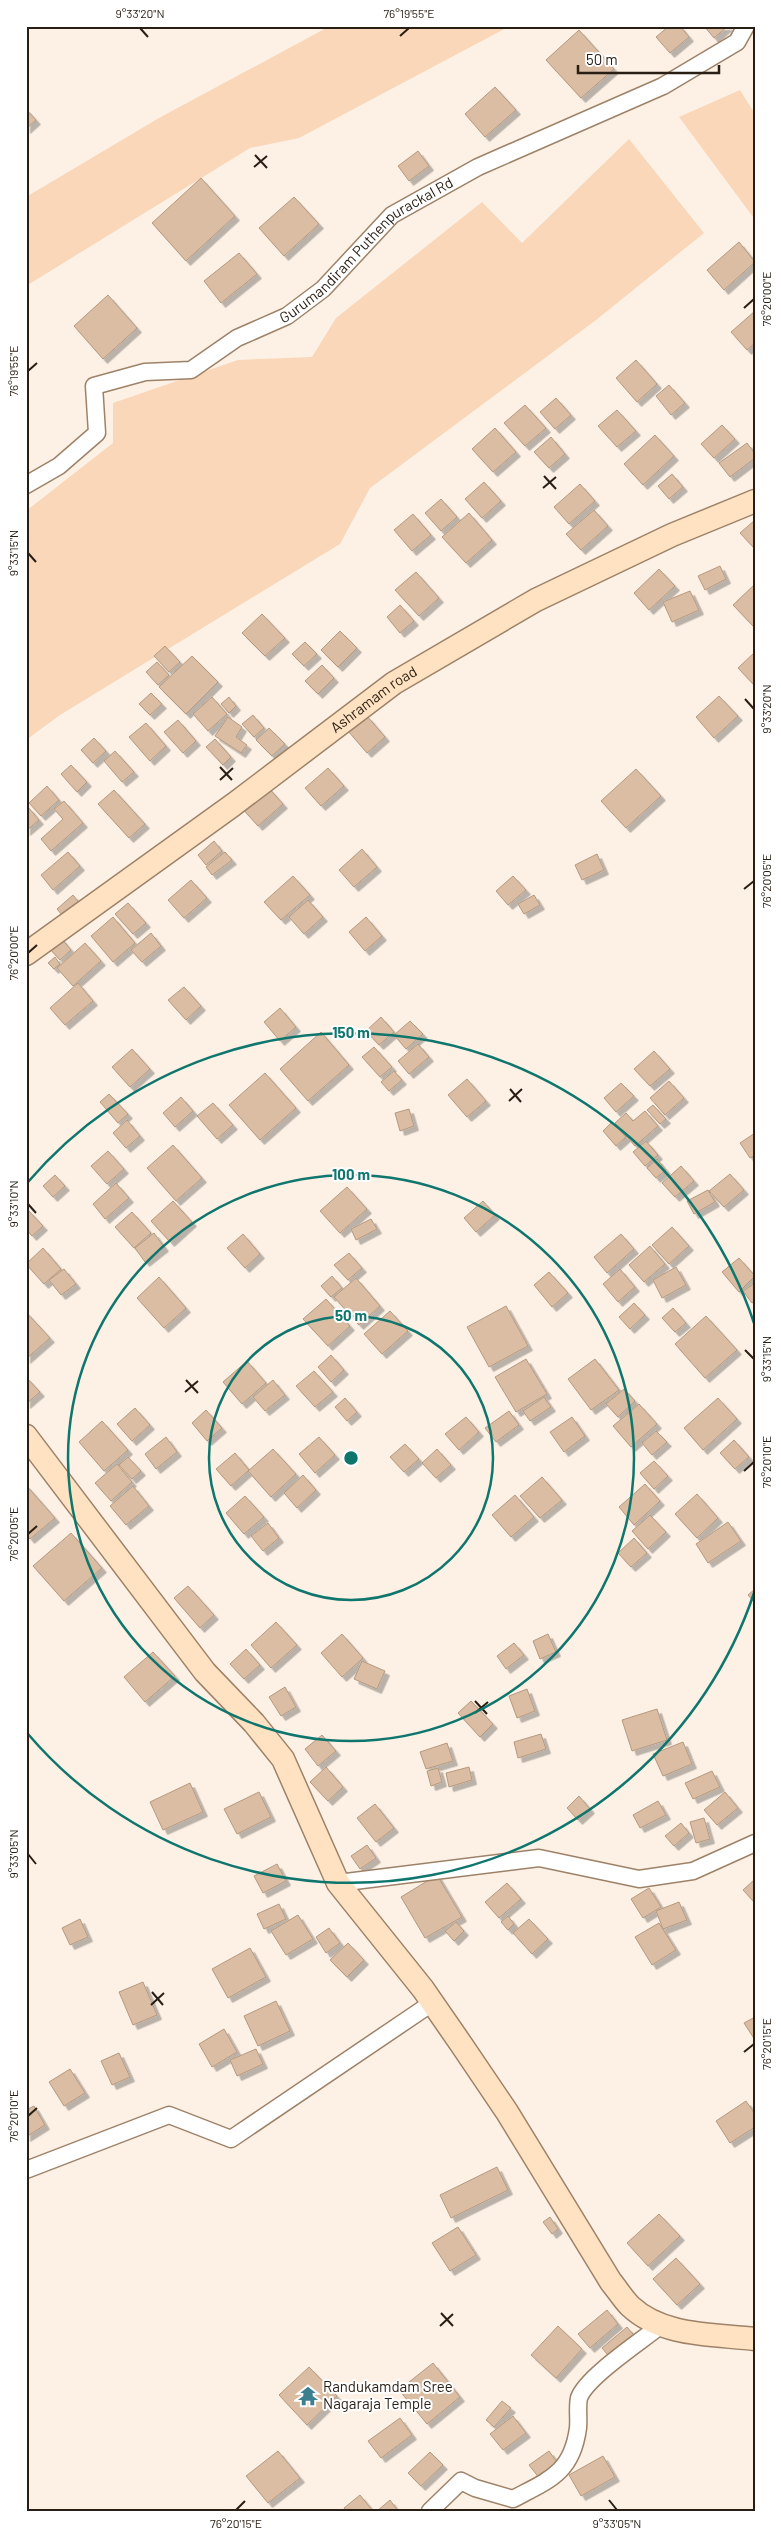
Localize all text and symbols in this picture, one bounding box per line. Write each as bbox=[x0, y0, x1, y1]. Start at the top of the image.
text: 9°33'20"N bbox=[115, 6, 165, 20]
text: 76°19'55"E bbox=[383, 6, 435, 20]
scale bar bbox=[578, 42, 720, 74]
text: 50 m bbox=[586, 50, 618, 68]
street label: Gurumandiram Puthenpurackal Rd bbox=[276, 173, 456, 326]
text: 76°20'00"E bbox=[759, 271, 773, 327]
text: 76°19'55"E bbox=[6, 345, 20, 397]
text: 9°33'15"N bbox=[6, 530, 20, 576]
street label: Ashramam road bbox=[326, 662, 420, 736]
text: 9°33'20"N bbox=[759, 684, 773, 734]
text: 76°20'05"E bbox=[759, 854, 773, 908]
text: 76°20'00"E bbox=[6, 925, 20, 981]
text: 150 m bbox=[332, 1023, 370, 1041]
text: 100 m bbox=[332, 1165, 370, 1183]
text: 9°33'10"N bbox=[6, 1180, 20, 1228]
text: 50 m bbox=[335, 1306, 367, 1324]
text: 9°33'15"N bbox=[759, 1336, 773, 1382]
text: 76°20'10"E bbox=[759, 1436, 773, 1488]
centre of rings bbox=[342, 1449, 360, 1467]
text: 76°20'05"E bbox=[6, 1507, 20, 1561]
text: 9°33'05"N bbox=[6, 1830, 20, 1878]
text: 76°20'15"E bbox=[759, 2018, 773, 2070]
text: 76°20'10"E bbox=[6, 2090, 20, 2142]
place label: Randukamdam Sree Nagaraja Temple bbox=[323, 2377, 453, 2412]
temple icon: Randukamdam Sree Nagaraja Temple bbox=[297, 2385, 319, 2407]
text: 76°20'15"E bbox=[210, 2516, 262, 2530]
text: 9°33'05"N bbox=[593, 2516, 641, 2530]

